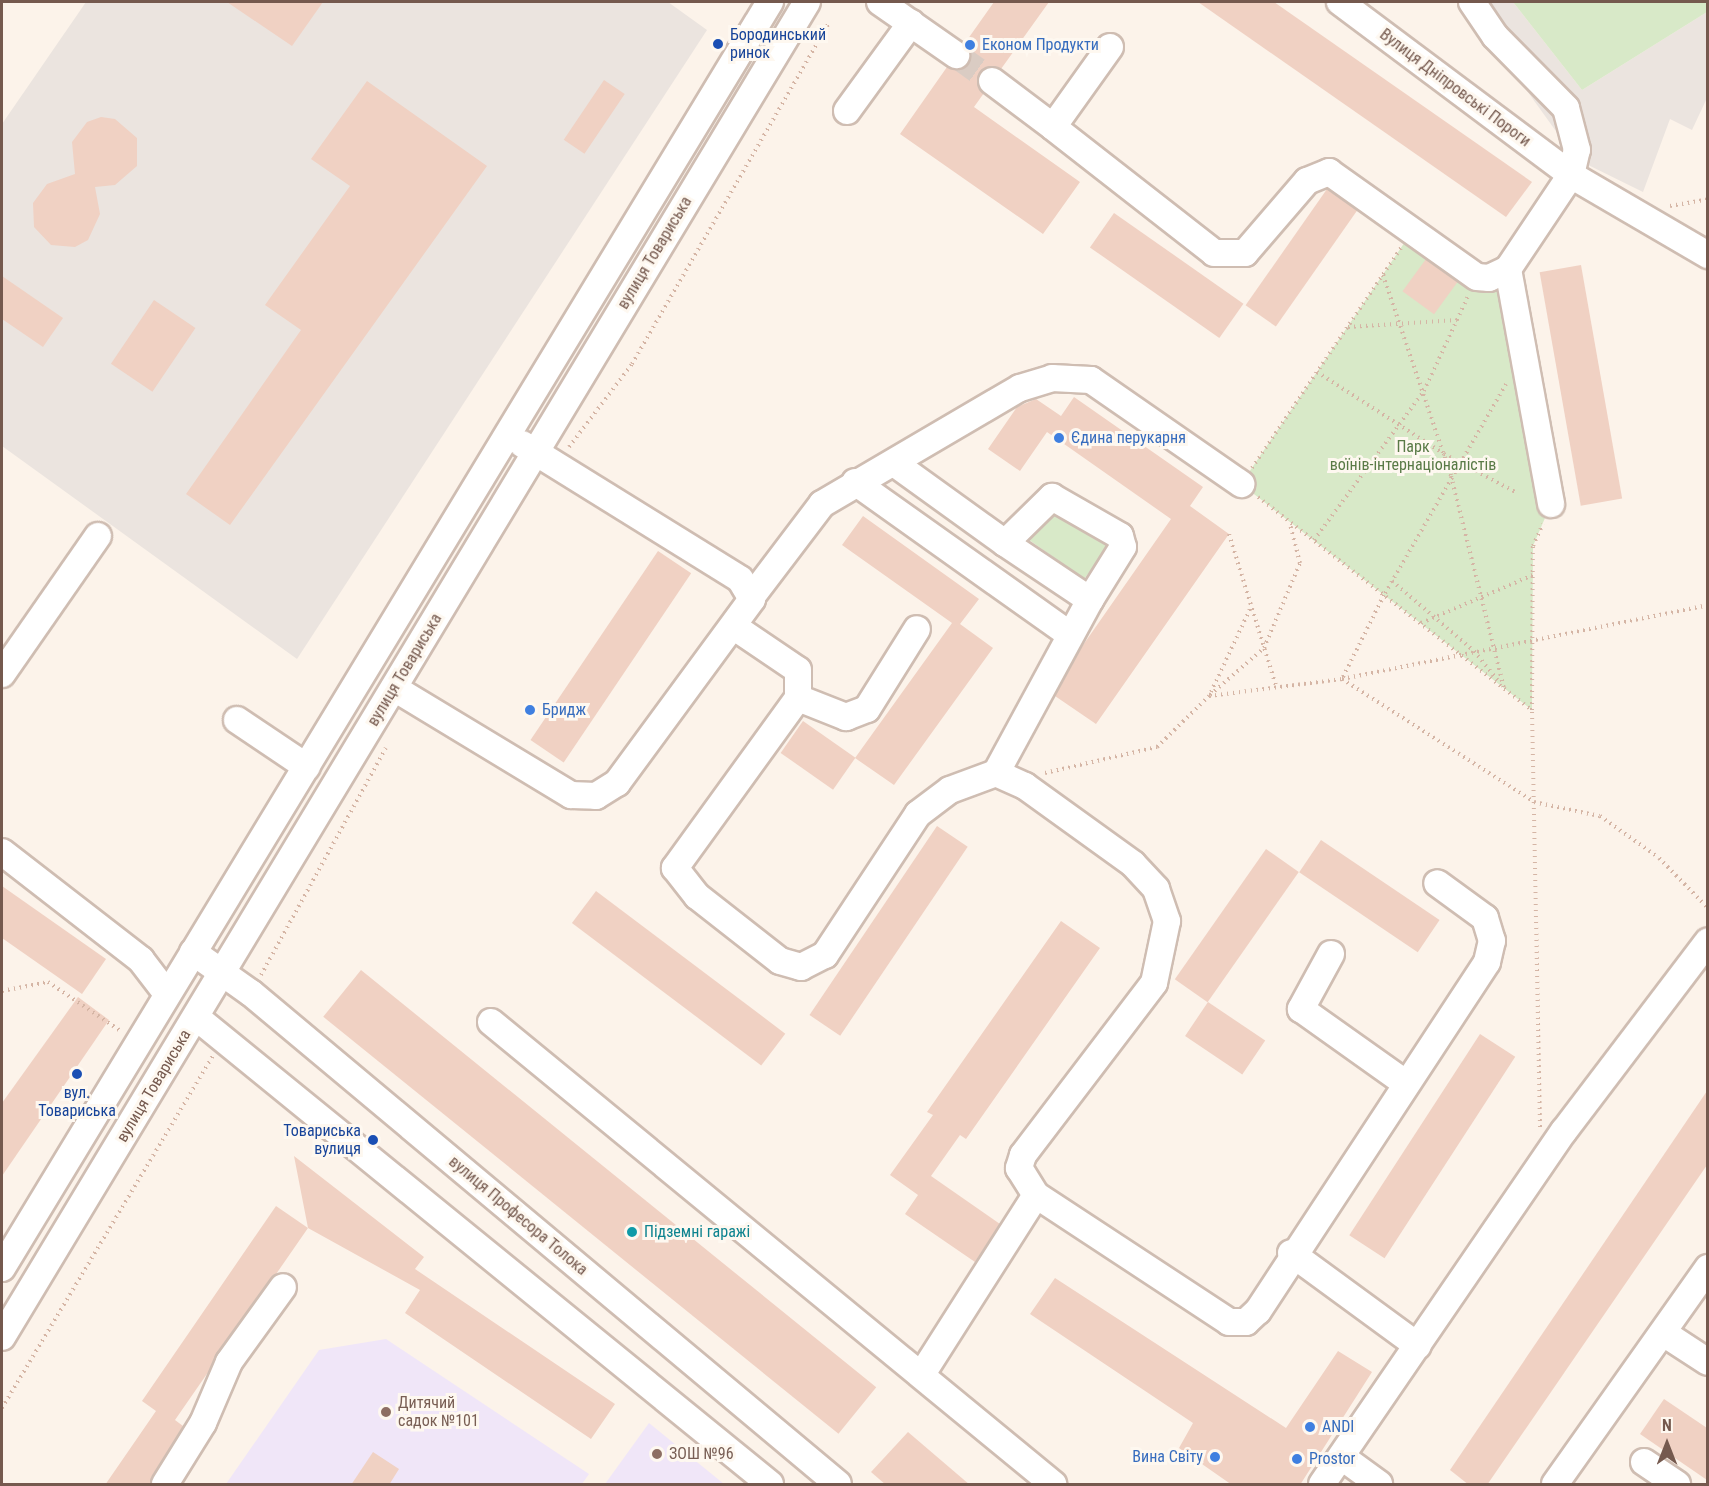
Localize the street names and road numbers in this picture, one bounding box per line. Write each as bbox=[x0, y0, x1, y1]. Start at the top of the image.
street label: Вулиця Дніпровські Пороги bbox=[1376, 25, 1534, 151]
street label: вулиця Товариська bbox=[614, 193, 696, 313]
street label: вулиця Товариська bbox=[364, 610, 446, 730]
street label: вулиця Товариська bbox=[113, 1026, 195, 1146]
street label: вулиця Професора Толока bbox=[445, 1152, 591, 1280]

